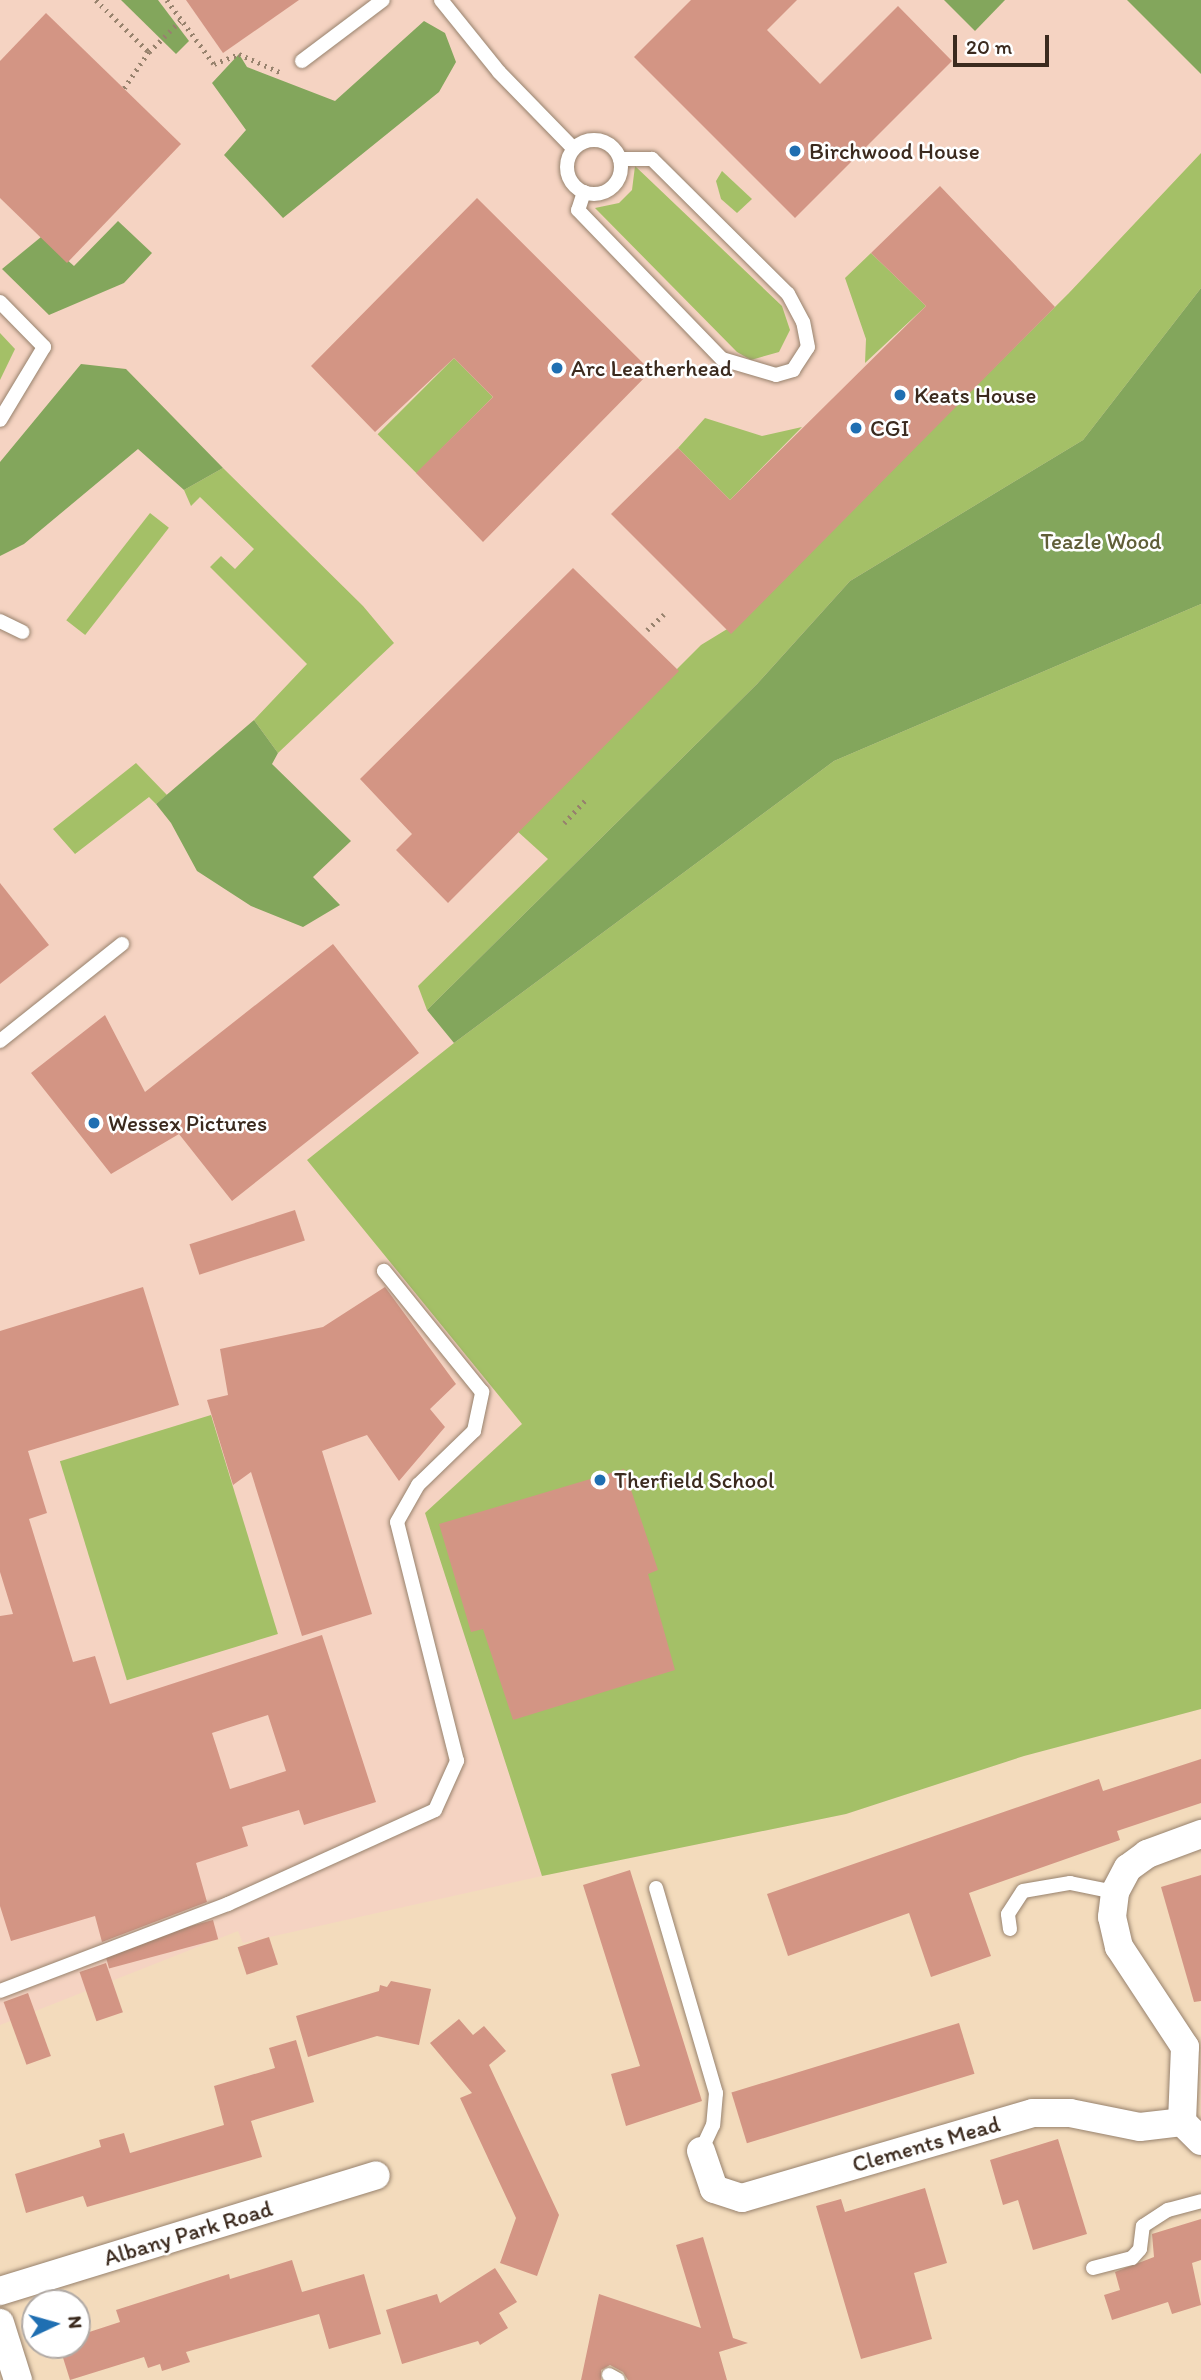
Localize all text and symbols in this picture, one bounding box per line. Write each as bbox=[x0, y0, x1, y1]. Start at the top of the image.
scale bar bbox=[956, 21, 1052, 65]
text: 20 m bbox=[966, 34, 1012, 59]
place label: Birchwood House bbox=[809, 137, 980, 165]
marker: Birchwood House bbox=[787, 143, 803, 159]
place label: Arc Leatherhead bbox=[571, 354, 732, 382]
marker: Arc Leatherhead bbox=[549, 360, 565, 376]
place label: Keats House bbox=[914, 381, 1036, 409]
marker: Keats House bbox=[892, 387, 908, 403]
place label: CGI bbox=[870, 414, 909, 442]
marker: CGI bbox=[848, 420, 864, 436]
park label: Teazle Wood bbox=[1040, 527, 1162, 555]
place label: Wessex Pictures bbox=[108, 1109, 267, 1137]
marker: Wessex Pictures bbox=[86, 1115, 102, 1131]
place label: Therfield School bbox=[614, 1466, 774, 1494]
marker: Therfield School bbox=[592, 1472, 608, 1488]
street label: Clements Mead bbox=[849, 2110, 1003, 2178]
street label: Albany Park Road bbox=[101, 2194, 275, 2272]
north arrow bbox=[21, 2289, 91, 2359]
text: N bbox=[63, 2315, 87, 2330]

